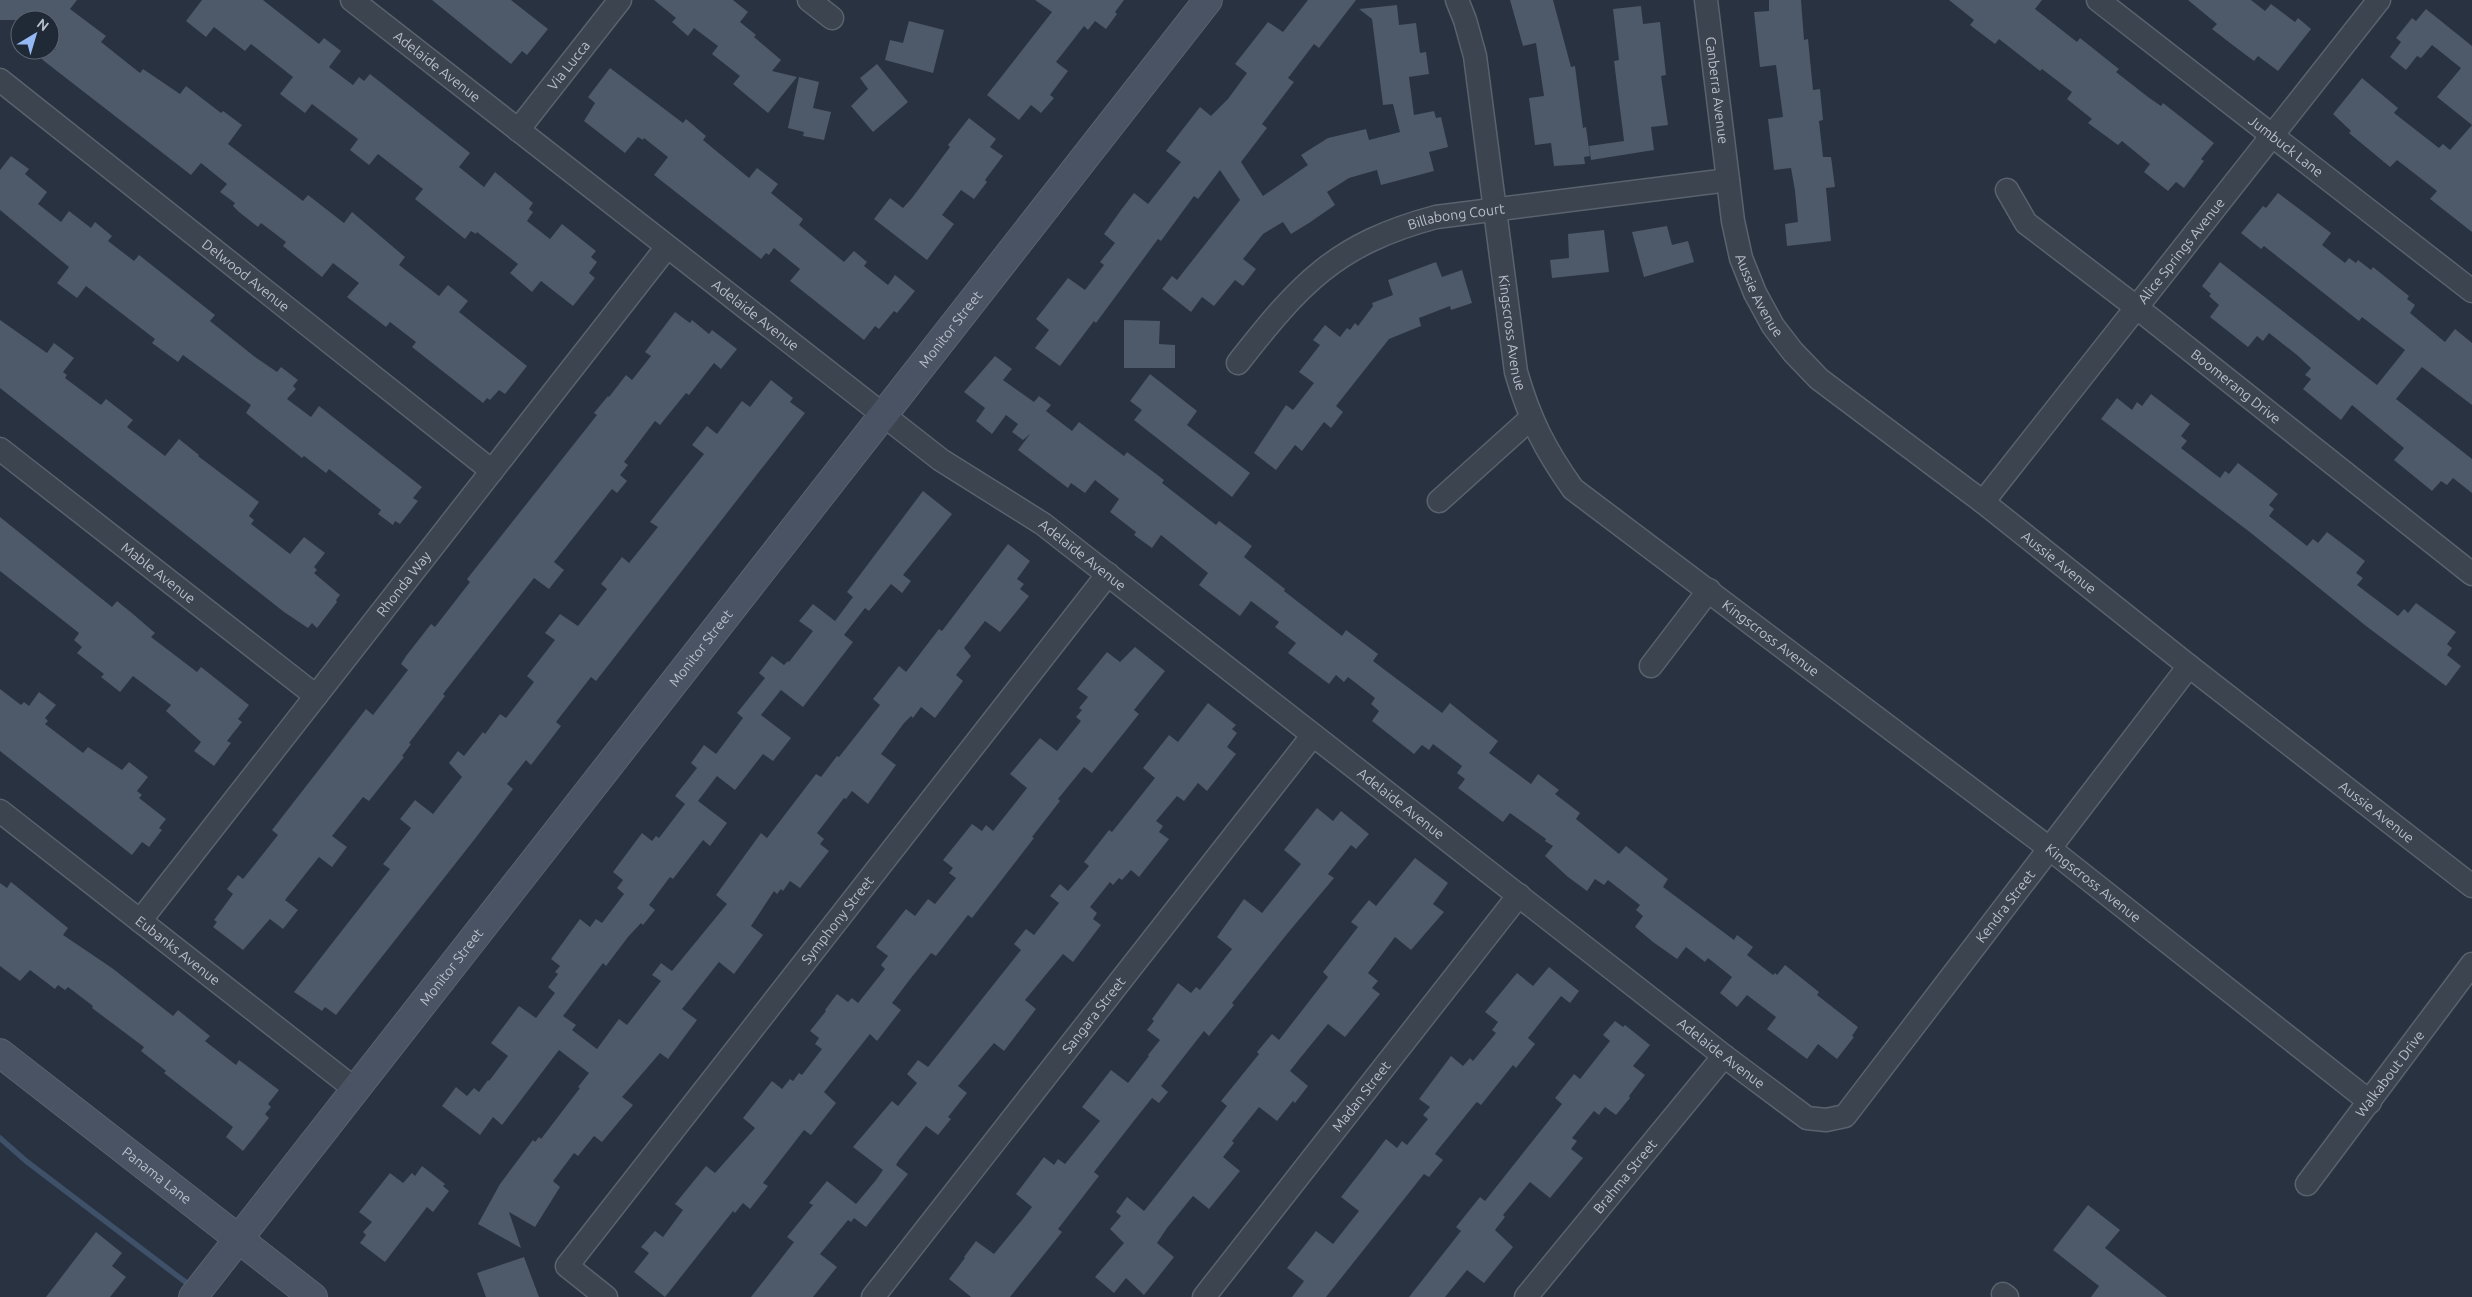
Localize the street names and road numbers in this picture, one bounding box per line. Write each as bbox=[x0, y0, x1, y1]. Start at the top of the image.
street label: Adelaide Avenue bbox=[391, 28, 484, 105]
street label: Canberra Avenue bbox=[1703, 36, 1732, 145]
street label: Via Lucca bbox=[544, 38, 593, 93]
street label: Jumbuck Lane bbox=[2245, 112, 2326, 180]
street label: Alice Springs Avenue bbox=[2135, 195, 2228, 307]
street label: Billabong Court bbox=[1406, 200, 1506, 233]
street label: Delwood Avenue bbox=[199, 236, 293, 315]
street label: Aussie Avenue bbox=[1732, 251, 1786, 340]
street label: Kingscross Avenue bbox=[1495, 274, 1529, 393]
street label: Adelaide Avenue bbox=[709, 276, 802, 354]
street label: Monitor Street bbox=[915, 287, 986, 371]
street label: Boomerang Drive bbox=[2188, 346, 2284, 427]
street label: Adelaide Avenue bbox=[1036, 516, 1129, 594]
street label: Aussie Avenue bbox=[2018, 528, 2099, 597]
street label: Mable Avenue bbox=[118, 539, 199, 607]
street label: Rhonda Way bbox=[373, 548, 434, 620]
street label: Kingscross Avenue bbox=[1719, 596, 1822, 680]
street label: Monitor Street bbox=[666, 606, 736, 690]
street label: Adelaide Avenue bbox=[1354, 765, 1448, 842]
street label: Aussie Avenue bbox=[2336, 778, 2417, 846]
street label: Kingscross Avenue bbox=[2042, 840, 2144, 926]
street label: Kendra Street bbox=[1972, 866, 2038, 946]
street label: Symphony Street bbox=[798, 872, 877, 967]
street label: Eubanks Avenue bbox=[133, 912, 223, 988]
street label: Monitor Street bbox=[416, 925, 487, 1009]
street label: Sangara Street bbox=[1059, 973, 1129, 1057]
street label: Adelaide Avenue bbox=[1674, 1015, 1768, 1092]
street label: Walkabout Drive bbox=[2352, 1027, 2427, 1120]
street label: Madan Street bbox=[1329, 1057, 1394, 1135]
street label: Brahma Street bbox=[1590, 1136, 1660, 1217]
street label: Panama Lane bbox=[119, 1143, 195, 1207]

